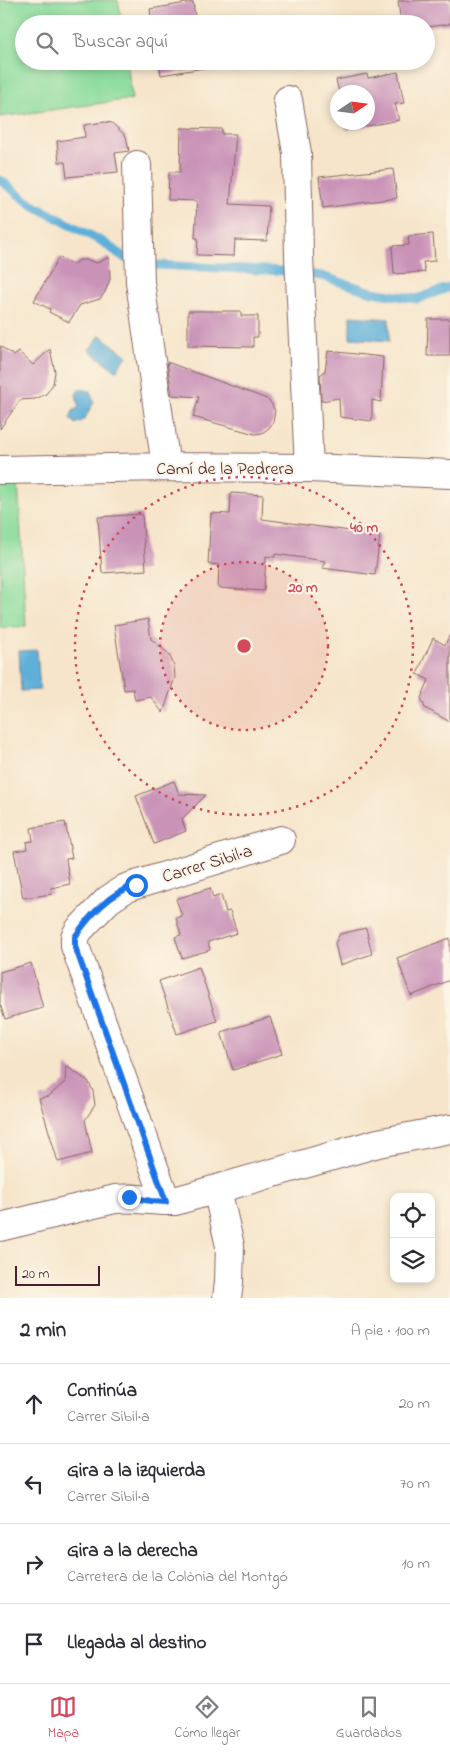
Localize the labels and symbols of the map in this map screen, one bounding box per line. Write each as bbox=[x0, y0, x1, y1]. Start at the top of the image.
north arrow bbox=[330, 85, 375, 130]
street label: Camí de la Pedrera bbox=[156, 457, 294, 483]
text: 40 m bbox=[349, 517, 378, 539]
text: 20 m bbox=[287, 577, 318, 599]
centre of rings bbox=[235, 637, 253, 655]
street label: Carrer Sibil·a bbox=[159, 839, 256, 891]
route start bbox=[125, 874, 148, 897]
route end bbox=[118, 1186, 141, 1209]
scale bar bbox=[15, 1263, 100, 1286]

